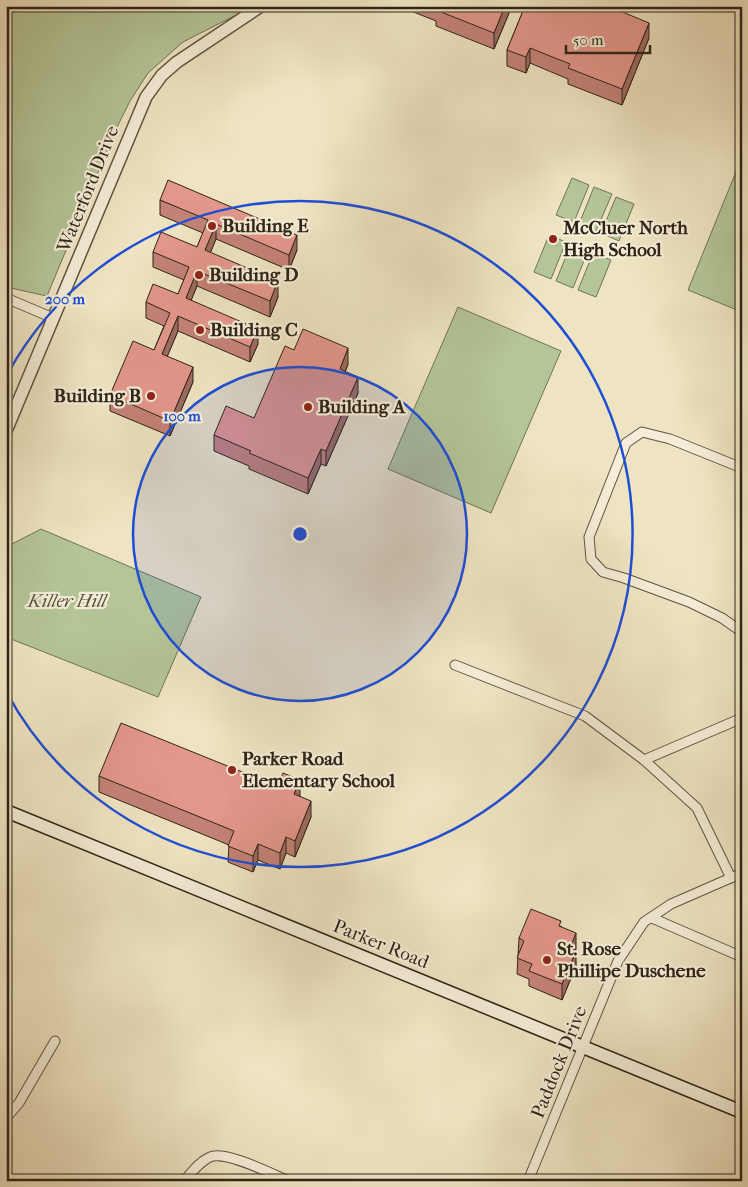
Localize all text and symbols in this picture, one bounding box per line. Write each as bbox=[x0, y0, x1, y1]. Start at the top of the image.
scale bar bbox=[566, 22, 649, 54]
text: 50 m bbox=[573, 31, 604, 49]
street label: Waterford Drive bbox=[52, 123, 123, 256]
place label: Building E bbox=[222, 215, 309, 237]
place label: McCluer North High School bbox=[562, 217, 688, 261]
marker: Building E bbox=[206, 220, 218, 232]
marker: McCluer North High School bbox=[547, 233, 559, 245]
place label: Building D bbox=[209, 264, 299, 286]
marker: Building D bbox=[193, 269, 205, 281]
text: 200 m bbox=[45, 290, 85, 308]
place label: Building C bbox=[210, 319, 298, 341]
marker: Building C bbox=[194, 324, 206, 336]
place label: Building B bbox=[54, 385, 141, 407]
marker: Building B bbox=[145, 390, 157, 402]
place label: Building A bbox=[318, 396, 406, 418]
marker: Building A bbox=[302, 401, 314, 413]
text: 100 m bbox=[163, 407, 201, 425]
centre of rings bbox=[291, 525, 309, 543]
park label: Killer Hill bbox=[26, 590, 109, 612]
place label: Parker Road Elementary School bbox=[242, 748, 396, 792]
marker: Parker Road Elementary School bbox=[226, 764, 238, 776]
street label: Parker Road bbox=[330, 915, 433, 973]
place label: St. Rose Phillipe Duschene bbox=[557, 938, 706, 982]
marker: St. Rose Phillipe Duschene bbox=[541, 954, 553, 966]
street label: Paddock Drive bbox=[527, 1003, 591, 1121]

